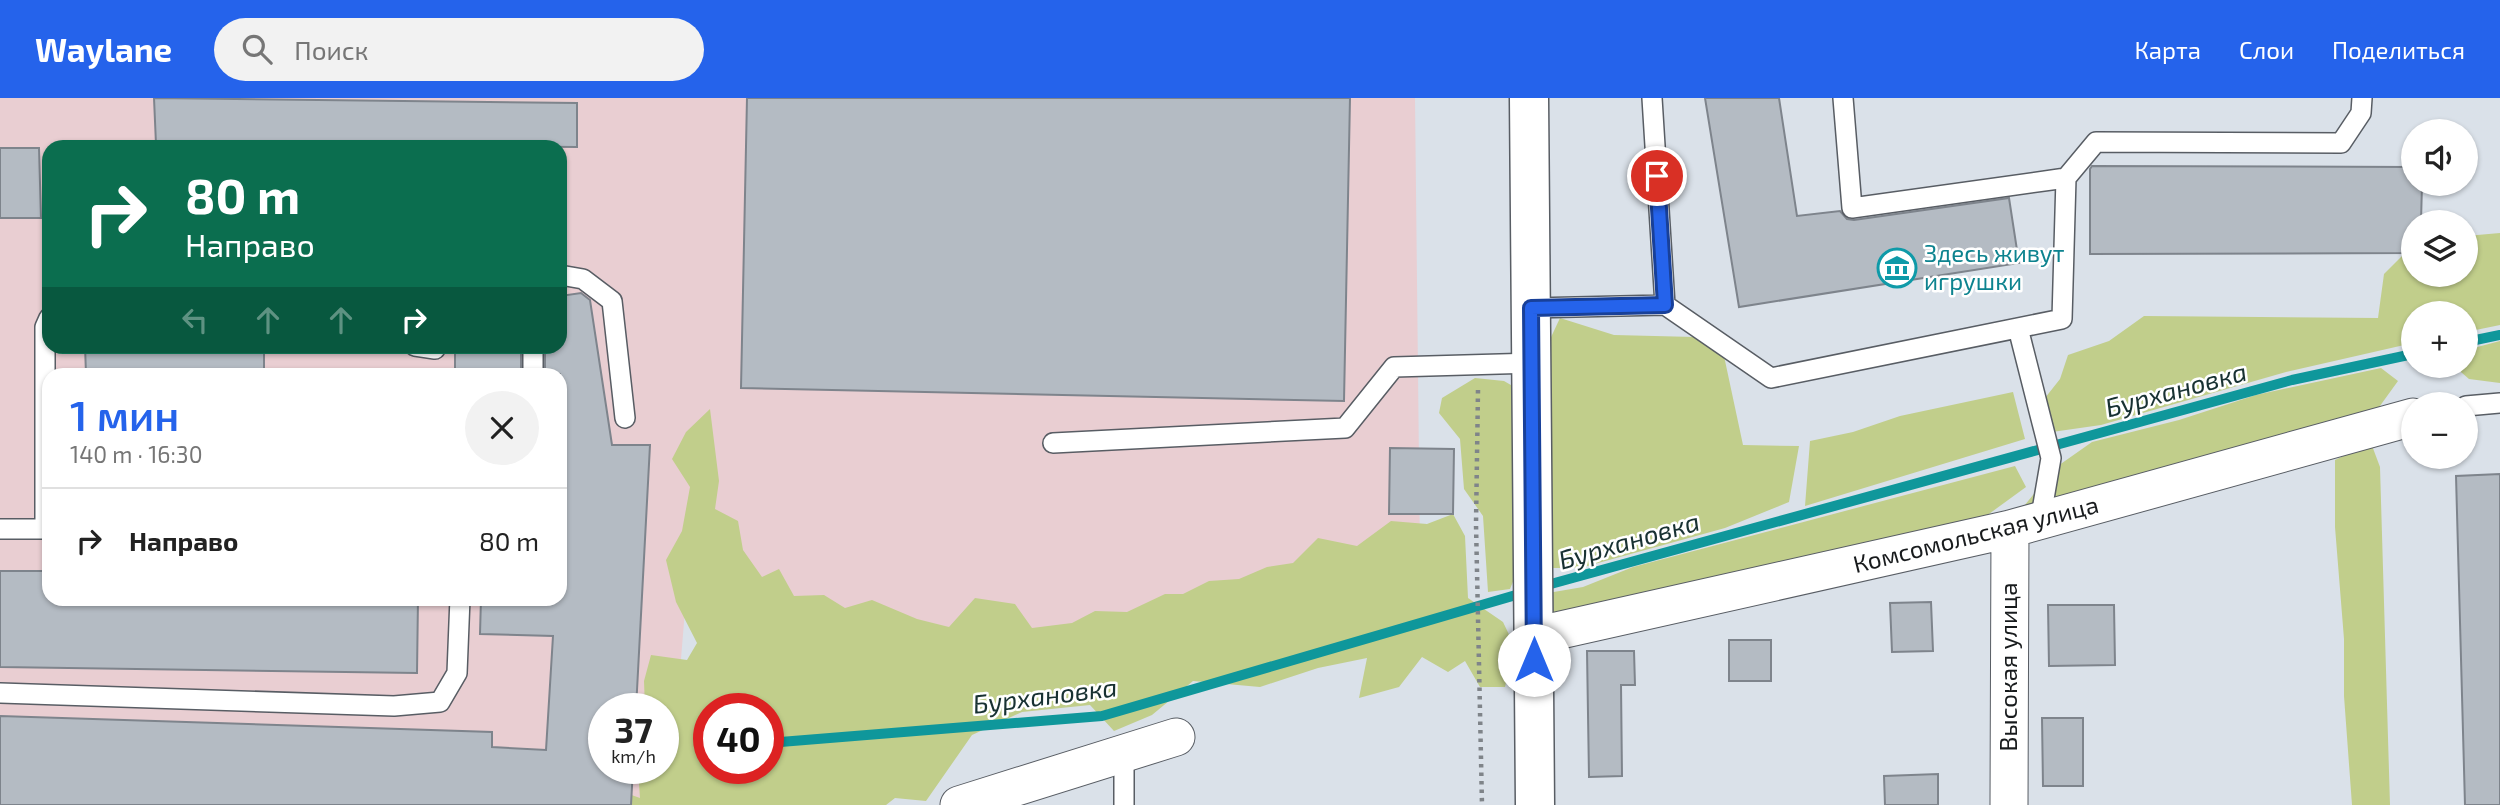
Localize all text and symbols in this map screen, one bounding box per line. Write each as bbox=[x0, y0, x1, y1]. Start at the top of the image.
search box bbox=[214, 18, 704, 81]
text: Waylane bbox=[35, 29, 172, 69]
icon: search bbox=[238, 30, 276, 68]
text: Поиск bbox=[294, 34, 368, 65]
text: Карта bbox=[2134, 35, 2201, 64]
text: Слои bbox=[2239, 35, 2294, 64]
text: Поделиться bbox=[2332, 35, 2465, 64]
map controls bbox=[2401, 119, 2478, 469]
button: sound bbox=[2401, 119, 2478, 196]
pin bbox=[1627, 146, 1687, 206]
icon: arrive bbox=[1638, 157, 1676, 195]
text: 80 m bbox=[185, 165, 300, 224]
icon: right bbox=[70, 168, 161, 259]
button: layers bbox=[2401, 210, 2478, 287]
text: Направо bbox=[185, 225, 315, 263]
place label: Здесь живут игрушки bbox=[1924, 238, 2065, 296]
museum icon: Здесь живут игрушки bbox=[1876, 247, 1918, 289]
icon: left bbox=[176, 301, 214, 339]
icon: ahead bbox=[249, 301, 287, 339]
icon: ahead bbox=[322, 301, 360, 339]
icon: right bbox=[395, 301, 433, 339]
button: + bbox=[2401, 301, 2478, 378]
water label: Бурхановка bbox=[2101, 355, 2250, 422]
text: 1 мин bbox=[70, 389, 179, 439]
button: close bbox=[465, 391, 539, 465]
button: − bbox=[2401, 392, 2478, 469]
text: 140 m · 16:30 bbox=[70, 440, 203, 468]
street label: Комсомольская улица bbox=[1850, 489, 2102, 579]
water label: Бурхановка bbox=[1554, 505, 1703, 574]
icon: right bbox=[70, 522, 108, 560]
text: Направо bbox=[129, 525, 238, 556]
text: 80 m bbox=[479, 525, 539, 556]
street label: Высокая улица bbox=[1993, 582, 2023, 752]
position arrow bbox=[1497, 623, 1571, 697]
water label: Бурхановка bbox=[971, 670, 1119, 719]
speed limit sign: 40 bbox=[693, 693, 784, 784]
text: 37 bbox=[614, 708, 653, 750]
text: km/h bbox=[611, 745, 656, 767]

